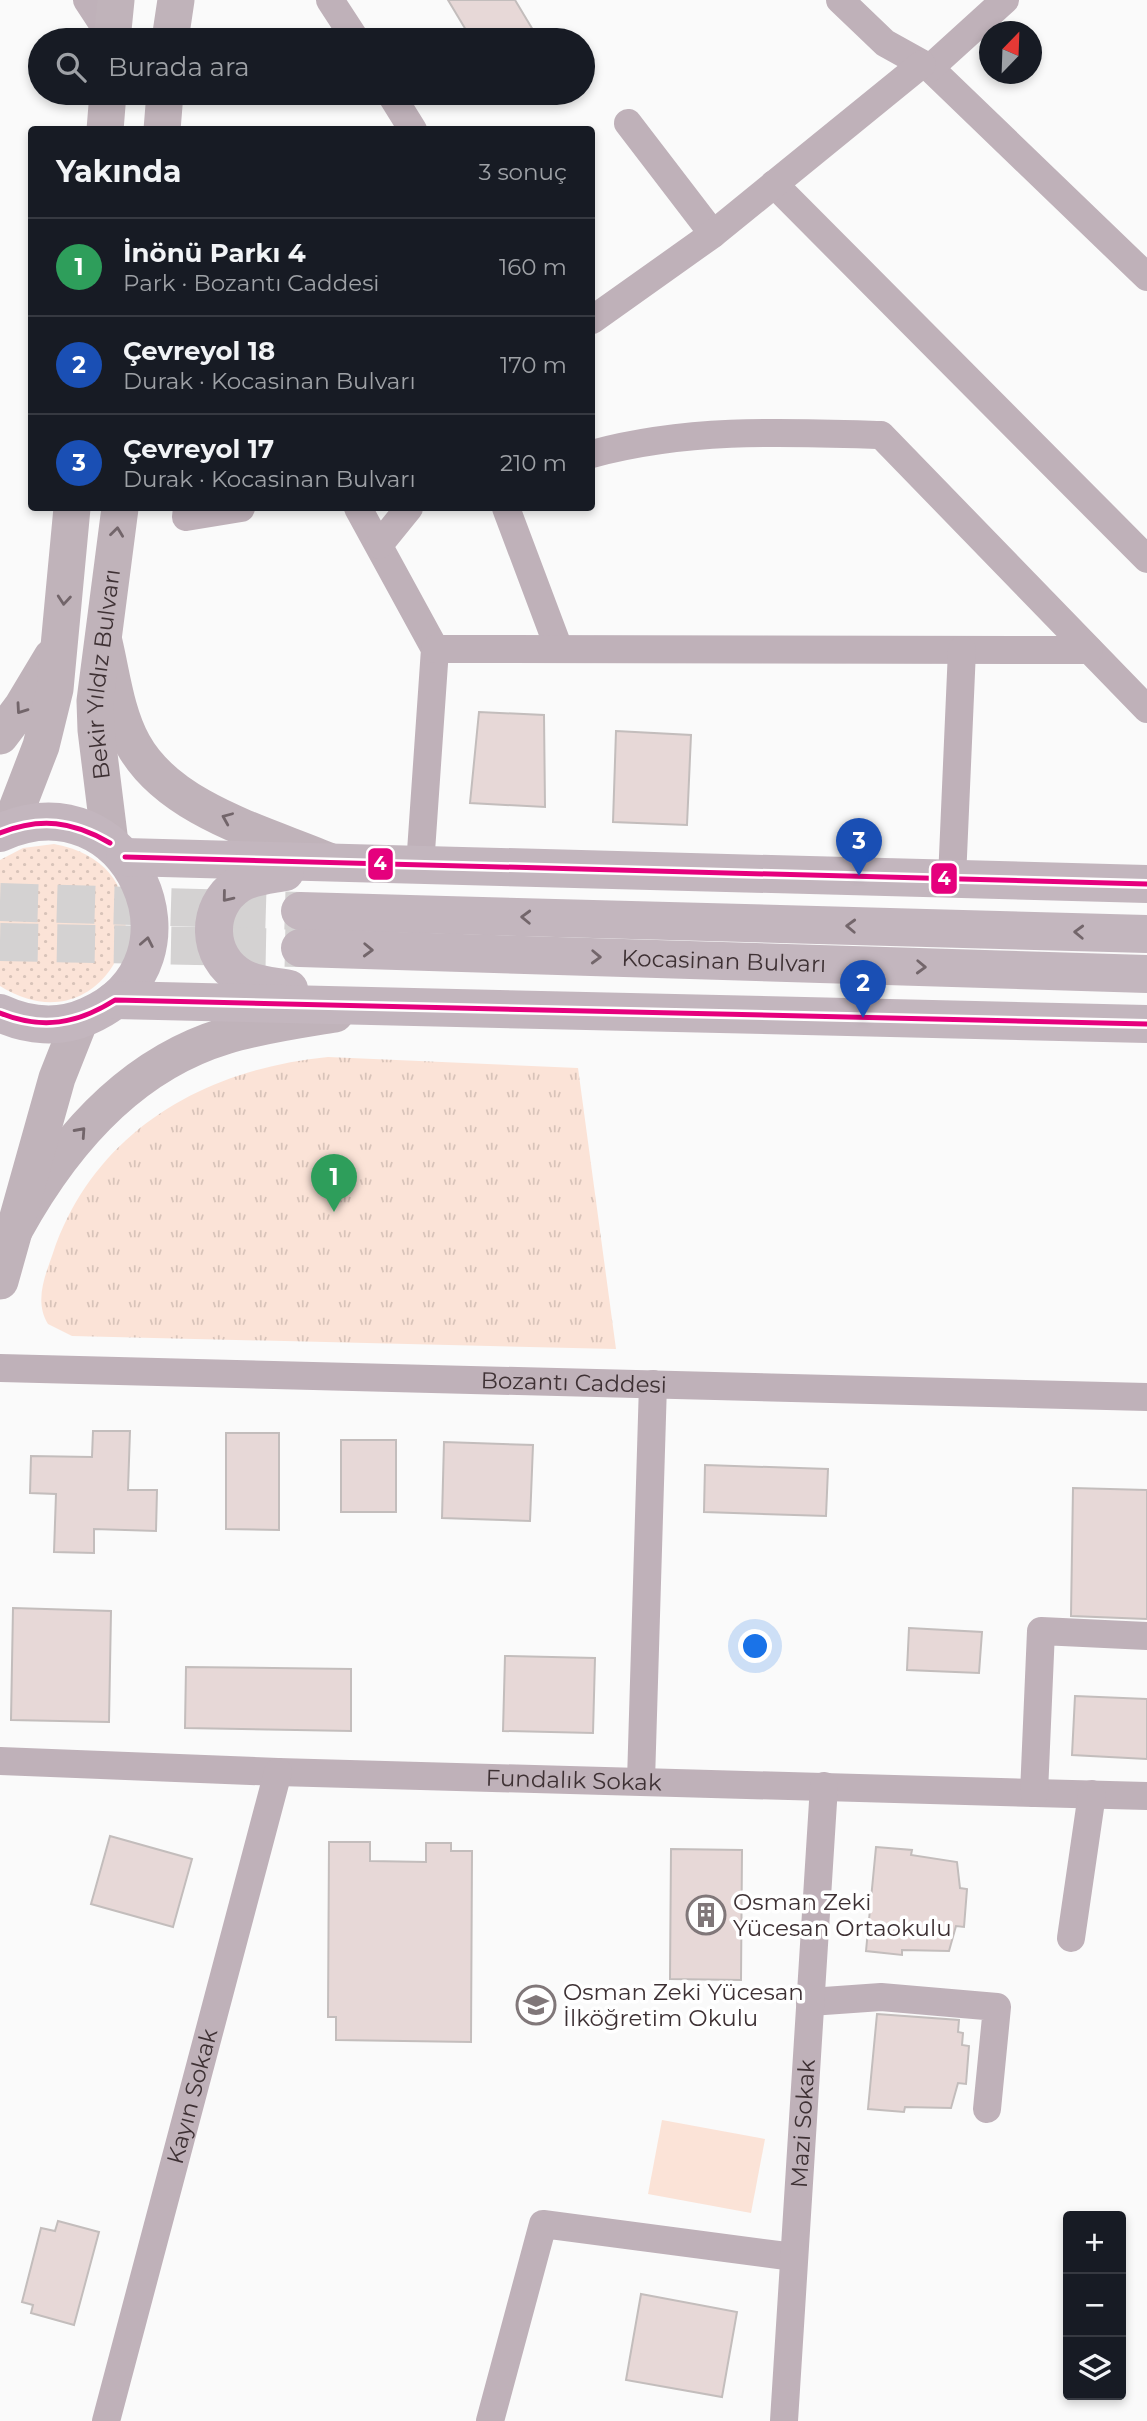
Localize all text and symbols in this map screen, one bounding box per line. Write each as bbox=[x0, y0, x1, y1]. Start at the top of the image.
north arrow bbox=[979, 21, 1042, 84]
search box bbox=[28, 28, 595, 105]
icon: search bbox=[52, 48, 90, 86]
text: Burada ara bbox=[108, 51, 250, 83]
text: Yakında bbox=[56, 153, 182, 190]
text: 3 sonuç bbox=[478, 158, 567, 186]
text: İnönü Parkı 4 bbox=[123, 237, 306, 269]
text: 1 bbox=[74, 253, 84, 281]
text: 160 m bbox=[499, 253, 567, 281]
text: Park · Bozantı Caddesi bbox=[123, 269, 380, 297]
text: Çevreyol 18 bbox=[123, 335, 275, 367]
text: 2 bbox=[72, 351, 86, 379]
text: 170 m bbox=[500, 351, 567, 379]
text: Durak · Kocasinan Bulvarı bbox=[123, 367, 416, 395]
text: Çevreyol 17 bbox=[123, 433, 274, 465]
text: 3 bbox=[72, 449, 86, 477]
text: 210 m bbox=[500, 449, 567, 477]
text: Durak · Kocasinan Bulvarı bbox=[123, 465, 416, 493]
one-way arrow bbox=[109, 526, 124, 538]
street label: Bekir Yıldız Bulvarı bbox=[81, 567, 126, 781]
one-way arrow bbox=[57, 595, 72, 606]
one-way arrow bbox=[17, 701, 29, 714]
one-way arrow bbox=[222, 812, 235, 826]
pin: 3 bbox=[836, 818, 882, 876]
line badge: 4 bbox=[367, 847, 394, 881]
text: 4 bbox=[373, 852, 387, 875]
line badge: 4 bbox=[930, 862, 958, 895]
text: 4 bbox=[937, 867, 951, 890]
one-way arrow bbox=[222, 889, 235, 902]
one-way arrow bbox=[520, 909, 531, 925]
one-way arrow bbox=[846, 918, 857, 933]
one-way arrow bbox=[1073, 924, 1084, 939]
one-way arrow bbox=[139, 936, 154, 948]
one-way arrow bbox=[363, 943, 374, 958]
street label: Kocasinan Bulvarı bbox=[621, 944, 827, 978]
one-way arrow bbox=[590, 950, 601, 965]
one-way arrow bbox=[916, 959, 927, 975]
pin: 2 bbox=[840, 960, 886, 1018]
one-way arrow bbox=[73, 1127, 85, 1140]
pin: 1 bbox=[311, 1154, 357, 1212]
street label: Bozantı Caddesi bbox=[480, 1366, 667, 1399]
your location bbox=[738, 1629, 772, 1663]
street label: Fundalık Sokak bbox=[485, 1764, 662, 1797]
place label: Osman Zeki Yücesan Ortaokulu bbox=[733, 1888, 952, 1942]
building icon: Osman Zeki Yücesan Ortaokulu bbox=[685, 1894, 727, 1936]
place label: Osman Zeki Yücesan İlköğretim Okulu bbox=[563, 1978, 804, 2032]
school or university icon: Osman Zeki Yücesan İlköğretim Okulu bbox=[515, 1984, 557, 2026]
street label: Kayın Sokak bbox=[161, 2025, 223, 2167]
street label: Mazi Sokak bbox=[785, 2058, 821, 2189]
map controls bbox=[1063, 2211, 1126, 2400]
button: + bbox=[1063, 2211, 1126, 2274]
button: − bbox=[1063, 2274, 1126, 2337]
button: layers bbox=[1063, 2337, 1126, 2400]

